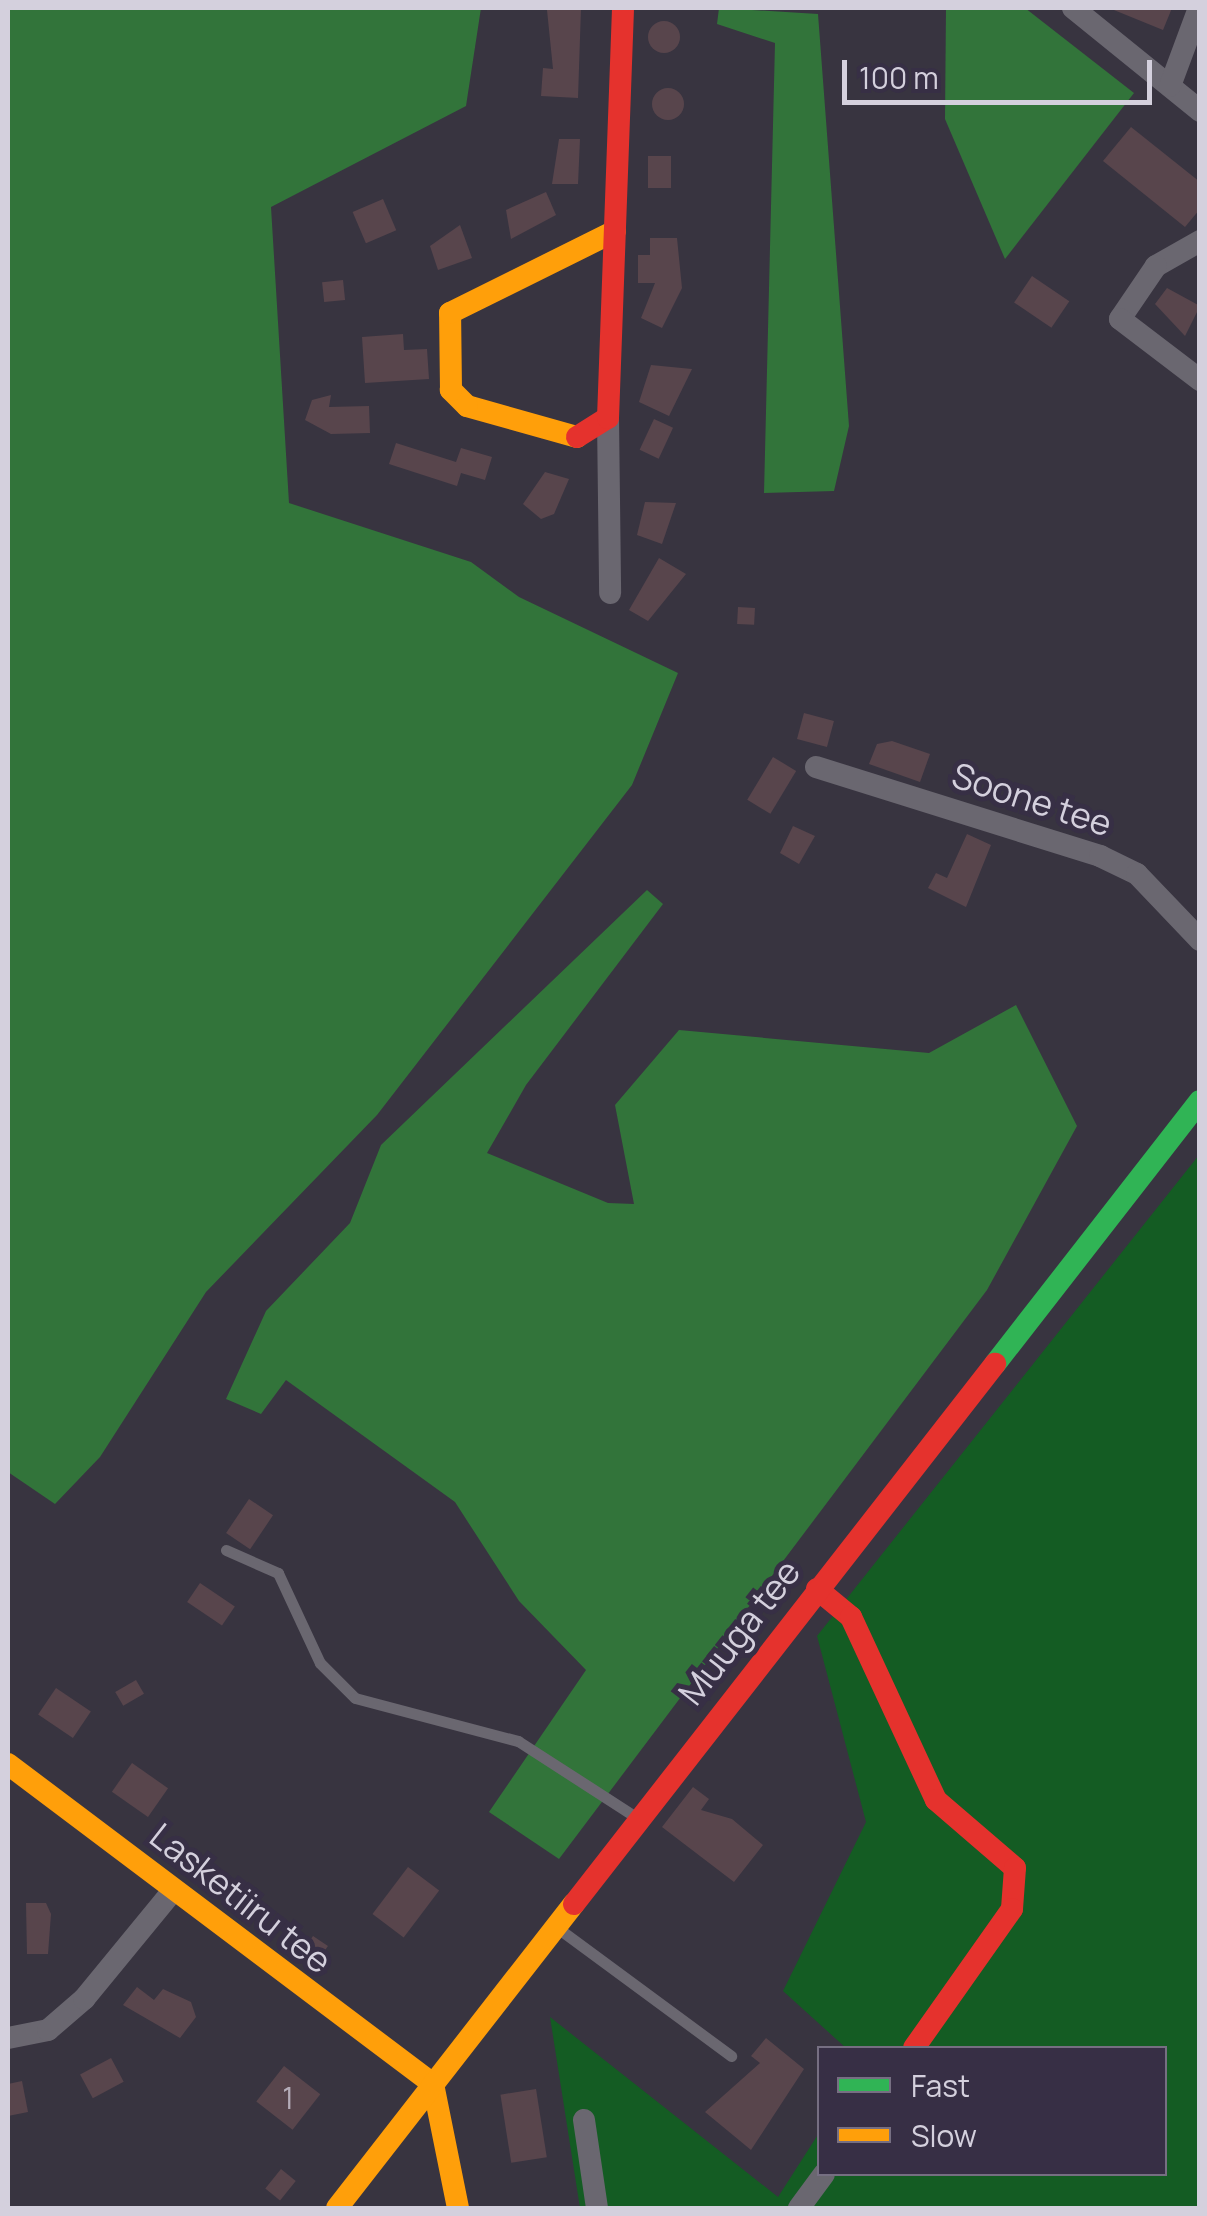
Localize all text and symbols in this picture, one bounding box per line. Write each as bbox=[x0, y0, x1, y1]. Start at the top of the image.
scale bar bbox=[847, 40, 1157, 102]
text: 100 m bbox=[859, 57, 939, 98]
street label: Soone tee bbox=[947, 753, 1117, 845]
street label: Muuga tee bbox=[669, 1551, 809, 1713]
street label: Lasketiiru tee bbox=[142, 1814, 340, 1982]
legend bbox=[817, 2046, 1167, 2176]
text: Fast bbox=[911, 2065, 970, 2106]
house number: 1 bbox=[282, 2080, 294, 2116]
text: Slow bbox=[911, 2115, 977, 2156]

